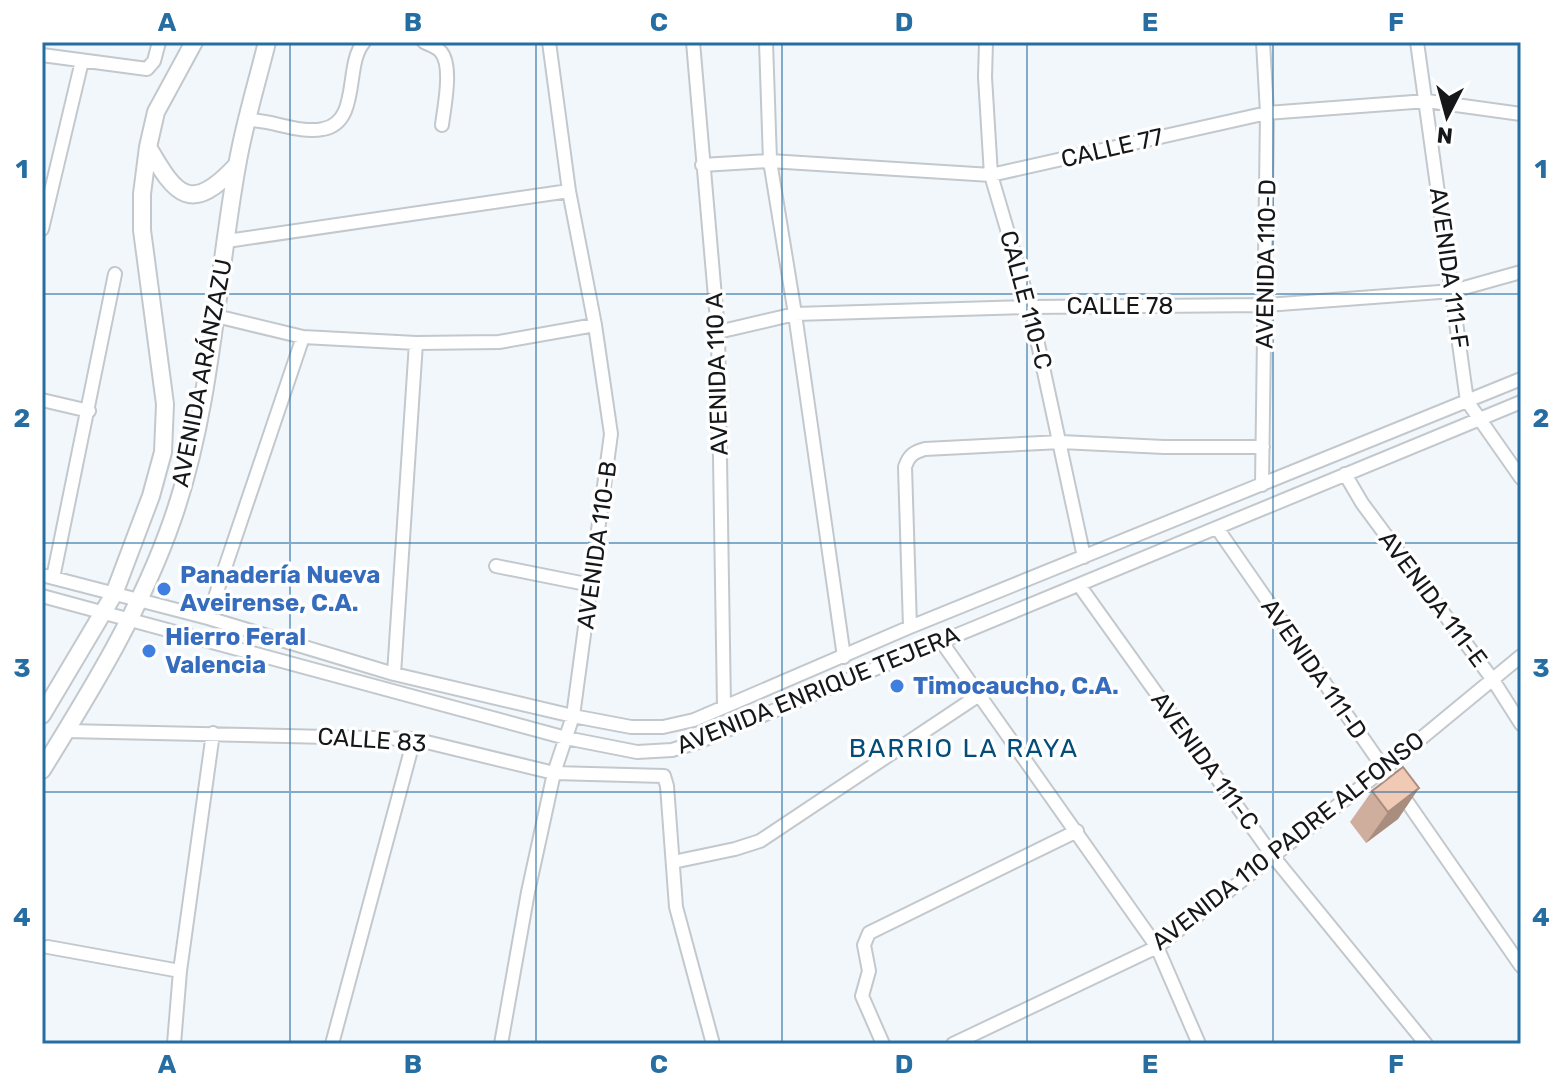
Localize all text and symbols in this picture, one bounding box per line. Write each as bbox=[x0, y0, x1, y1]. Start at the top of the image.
text: A bbox=[158, 7, 177, 38]
text: B bbox=[404, 7, 422, 38]
text: C bbox=[650, 7, 668, 38]
text: D bbox=[895, 7, 913, 38]
text: E bbox=[1142, 7, 1158, 38]
text: F bbox=[1388, 7, 1404, 38]
north arrow bbox=[1407, 76, 1487, 156]
text: N bbox=[1436, 121, 1454, 150]
street label: CALLE 77 bbox=[1058, 123, 1166, 173]
text: 1 bbox=[16, 154, 28, 185]
text: 1 bbox=[1535, 154, 1547, 185]
street label: AVENIDA 110-D bbox=[1251, 179, 1281, 349]
street label: AVENIDA 111-F bbox=[1424, 186, 1474, 350]
street label: CALLE 110-C bbox=[994, 227, 1058, 373]
street label: AVENIDA ARÁNZAZU bbox=[166, 257, 238, 489]
street label: AVENIDA 110 A bbox=[700, 292, 734, 456]
street label: CALLE 78 bbox=[1067, 292, 1173, 320]
text: 2 bbox=[14, 403, 30, 434]
text: 2 bbox=[1533, 403, 1549, 434]
street label: AVENIDA 110-B bbox=[571, 459, 623, 631]
street label: AVENIDA 111-E bbox=[1373, 526, 1493, 672]
place label: Panadería Nueva Aveirense, C.A. bbox=[180, 561, 380, 617]
marker: Panadería Nueva Aveirense, C.A. bbox=[155, 580, 173, 598]
street label: AVENIDA 111-D bbox=[1255, 593, 1373, 745]
street label: AVENIDA ENRIQUE TEJERA bbox=[673, 620, 963, 760]
place label: Hierro Feral Valencia bbox=[165, 623, 306, 679]
marker: Hierro Feral Valencia bbox=[140, 642, 158, 660]
text: 3 bbox=[13, 653, 31, 684]
text: 3 bbox=[1532, 653, 1550, 684]
place label: Timocaucho, C.A. bbox=[913, 672, 1119, 700]
marker: Timocaucho, C.A. bbox=[888, 677, 906, 695]
street label: AVENIDA 111-C bbox=[1145, 686, 1265, 836]
street label: CALLE 83 bbox=[317, 722, 427, 758]
street label: AVENIDA 110 PADRE ALFONSO bbox=[1146, 726, 1430, 956]
district label: BARRIO LA RAYA bbox=[849, 733, 1079, 764]
text: 4 bbox=[13, 902, 31, 933]
text: 4 bbox=[1532, 902, 1550, 933]
text: A bbox=[158, 1049, 177, 1080]
text: B bbox=[404, 1049, 422, 1080]
text: C bbox=[650, 1049, 668, 1080]
text: D bbox=[895, 1049, 913, 1080]
text: E bbox=[1142, 1049, 1158, 1080]
text: F bbox=[1388, 1049, 1404, 1080]

